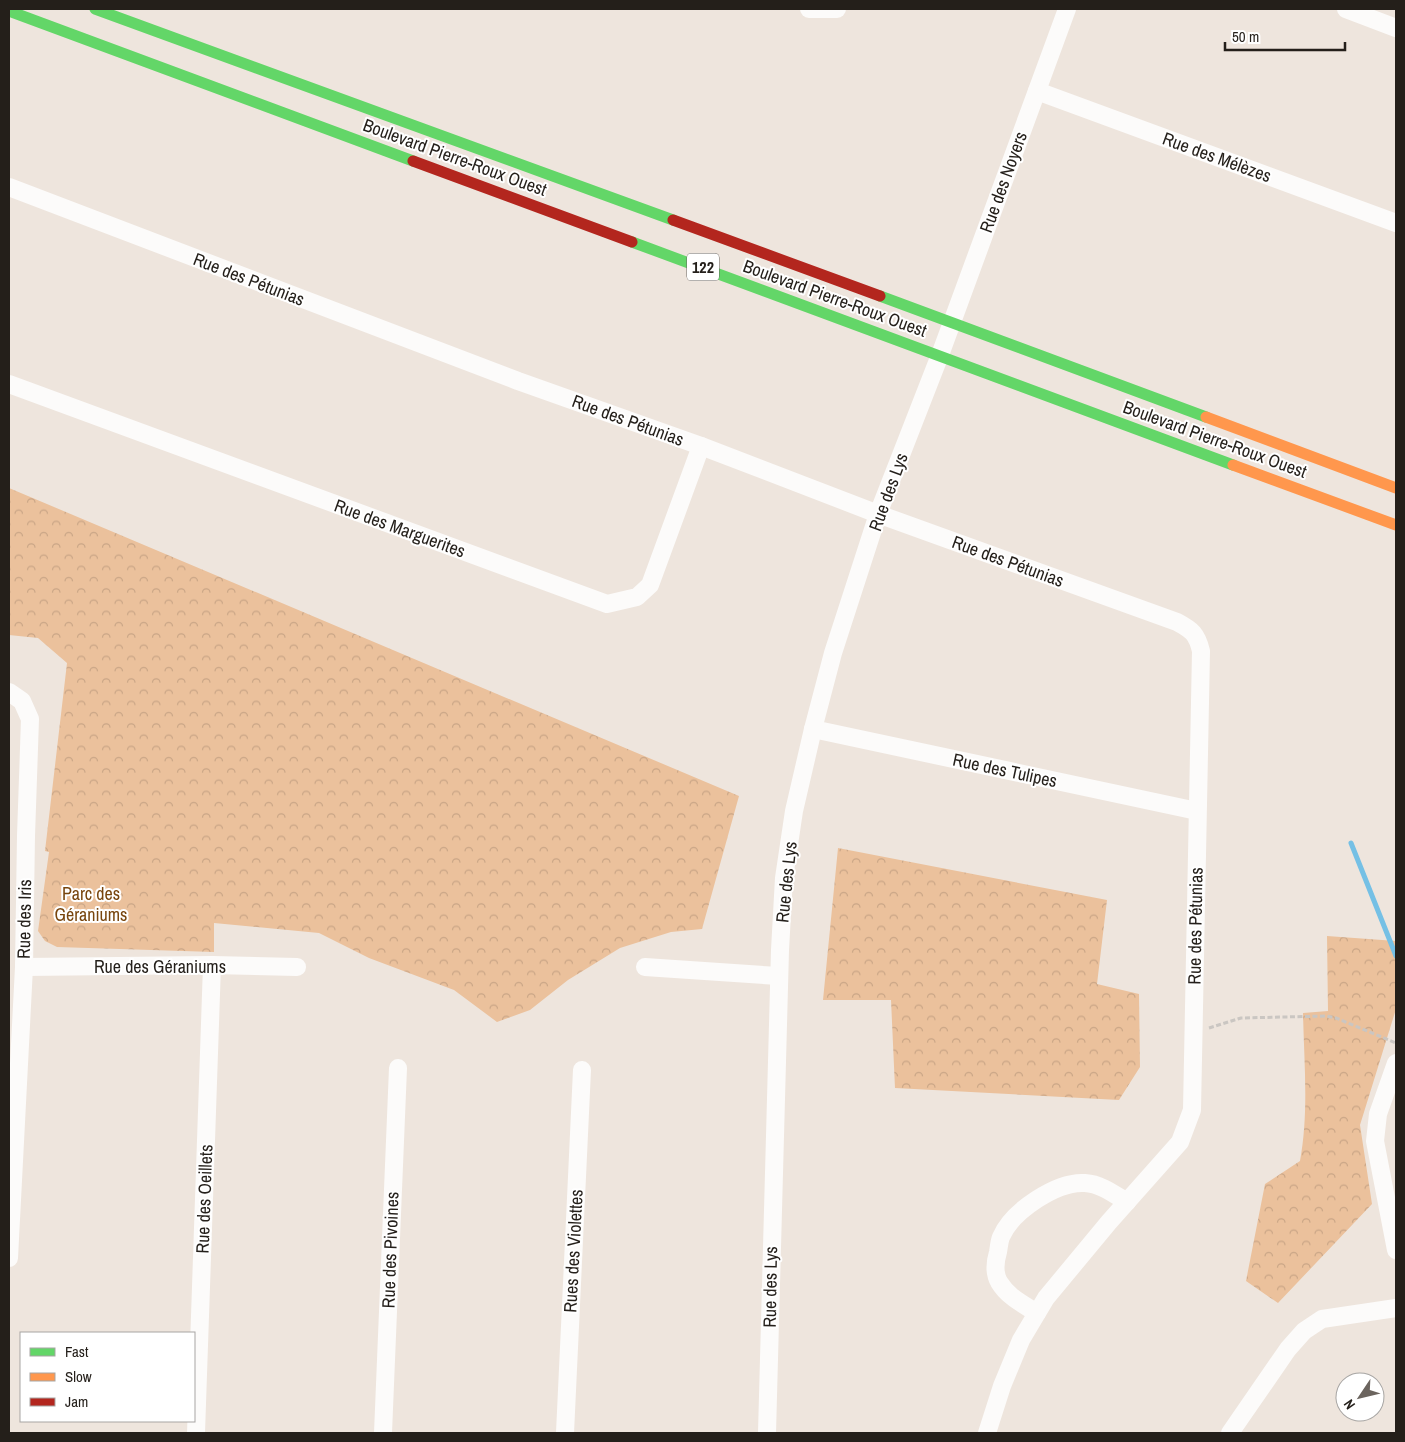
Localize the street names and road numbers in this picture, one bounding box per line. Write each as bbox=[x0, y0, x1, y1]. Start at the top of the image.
street label: Boulevard Pierre-Roux Ouest bbox=[360, 112, 550, 202]
street label: Rue des Mélèzes bbox=[1159, 126, 1275, 188]
street label: Rue des Noyers bbox=[973, 128, 1033, 236]
street label: Rue des Pétunias bbox=[190, 246, 308, 312]
road number: 122 bbox=[687, 253, 719, 280]
street label: Boulevard Pierre-Roux Ouest bbox=[740, 253, 930, 343]
street label: Rue des Pétunias bbox=[569, 388, 687, 452]
street label: Boulevard Pierre-Roux Ouest bbox=[1120, 394, 1310, 484]
street label: Rue des Lys bbox=[862, 449, 914, 535]
street label: Rue des Marguerites bbox=[331, 493, 469, 563]
street label: Rue des Pétunias bbox=[949, 529, 1067, 593]
street label: Rue des Tulipes bbox=[951, 747, 1059, 793]
street label: Rue des Lys bbox=[769, 840, 803, 924]
street label: Rue des Pétunias bbox=[1181, 867, 1209, 985]
street label: Rue des Iris bbox=[11, 879, 37, 959]
street label: Rue des Géraniums bbox=[94, 954, 226, 979]
street label: Rue des Oeillets bbox=[190, 1144, 218, 1254]
street label: Rues des Violettes bbox=[557, 1189, 589, 1313]
street label: Rue des Pivoines bbox=[375, 1191, 405, 1309]
street label: Rue des Lys bbox=[757, 1246, 783, 1328]

